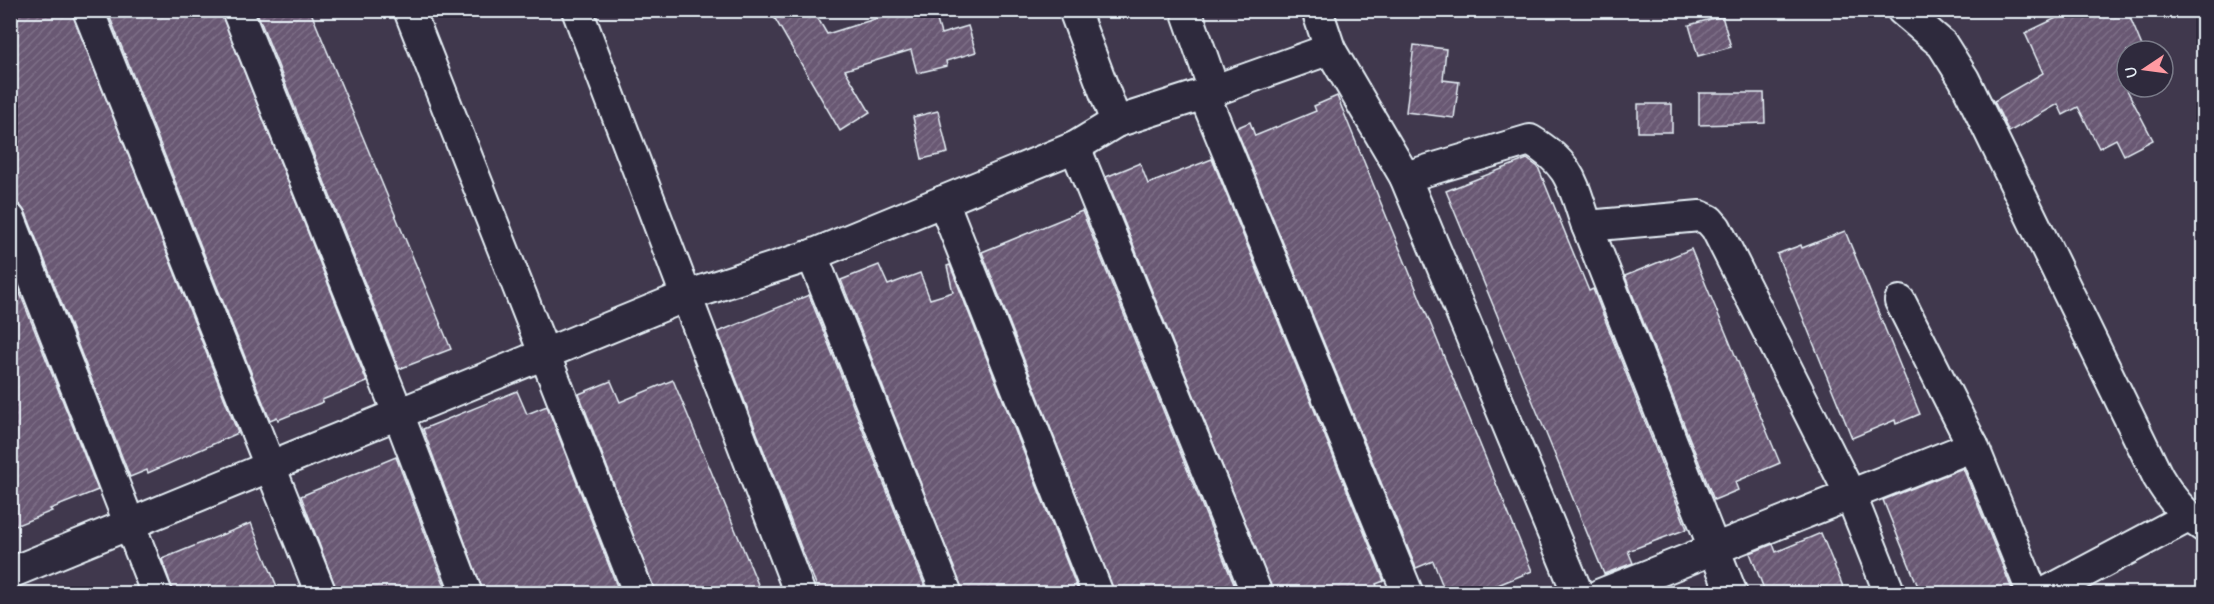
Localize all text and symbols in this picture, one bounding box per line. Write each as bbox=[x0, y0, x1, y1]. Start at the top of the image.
north arrow bbox=[2115, 39, 2175, 99]
text: U bbox=[2121, 65, 2141, 79]

